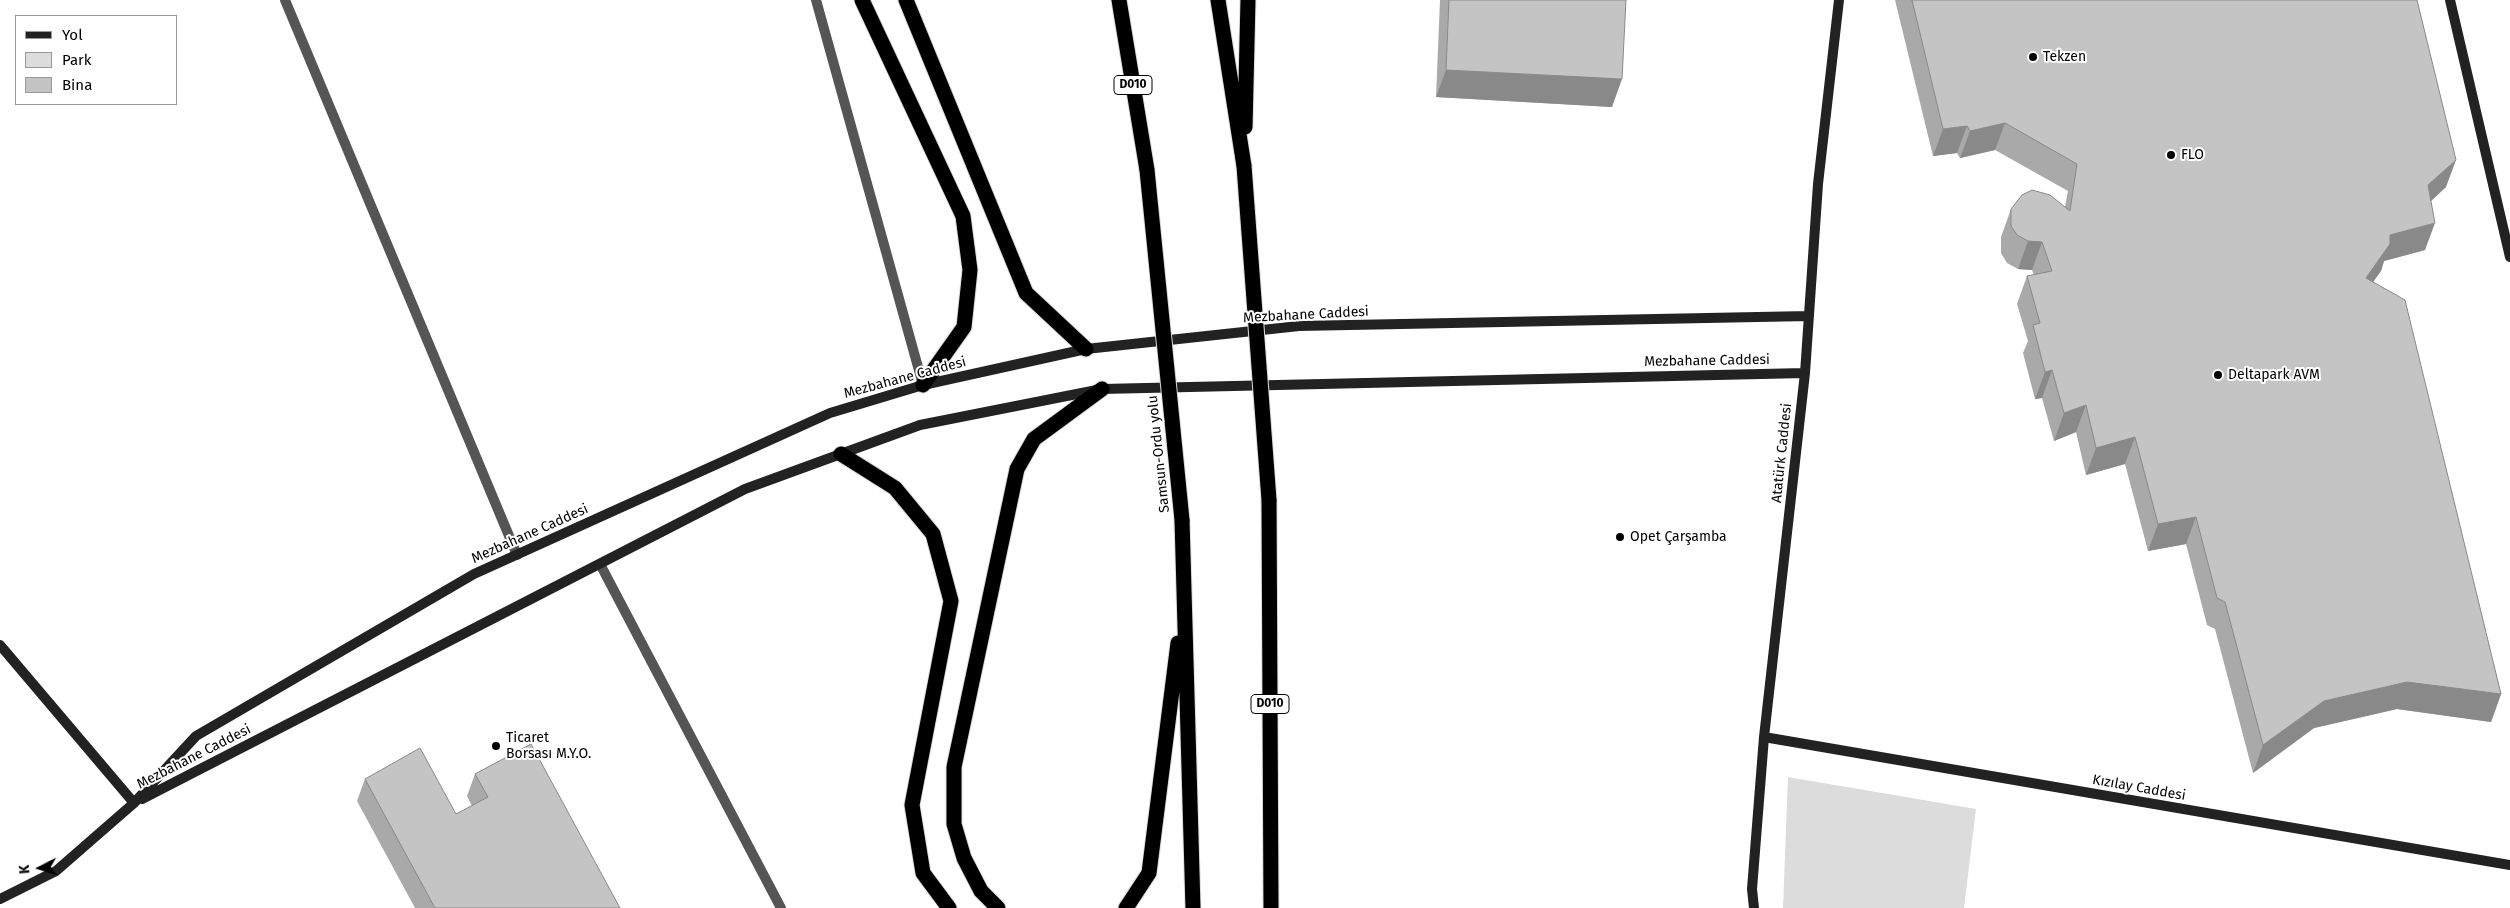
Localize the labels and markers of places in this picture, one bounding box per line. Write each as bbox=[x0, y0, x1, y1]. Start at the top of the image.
place label: Tekzen bbox=[2043, 49, 2086, 65]
marker: Tekzen bbox=[2027, 51, 2039, 63]
place label: FLO bbox=[2181, 147, 2204, 163]
marker: FLO bbox=[2165, 149, 2177, 161]
place label: Deltapark AVM bbox=[2228, 367, 2320, 383]
marker: Deltapark AVM bbox=[2212, 369, 2224, 381]
place label: Opet Çarşamba bbox=[1630, 529, 1727, 545]
marker: Opet Çarşamba bbox=[1614, 531, 1626, 543]
place label: Ticaret Borsası M.Y.O. bbox=[506, 730, 591, 762]
marker: Ticaret Borsası M.Y.O. bbox=[490, 740, 502, 752]

